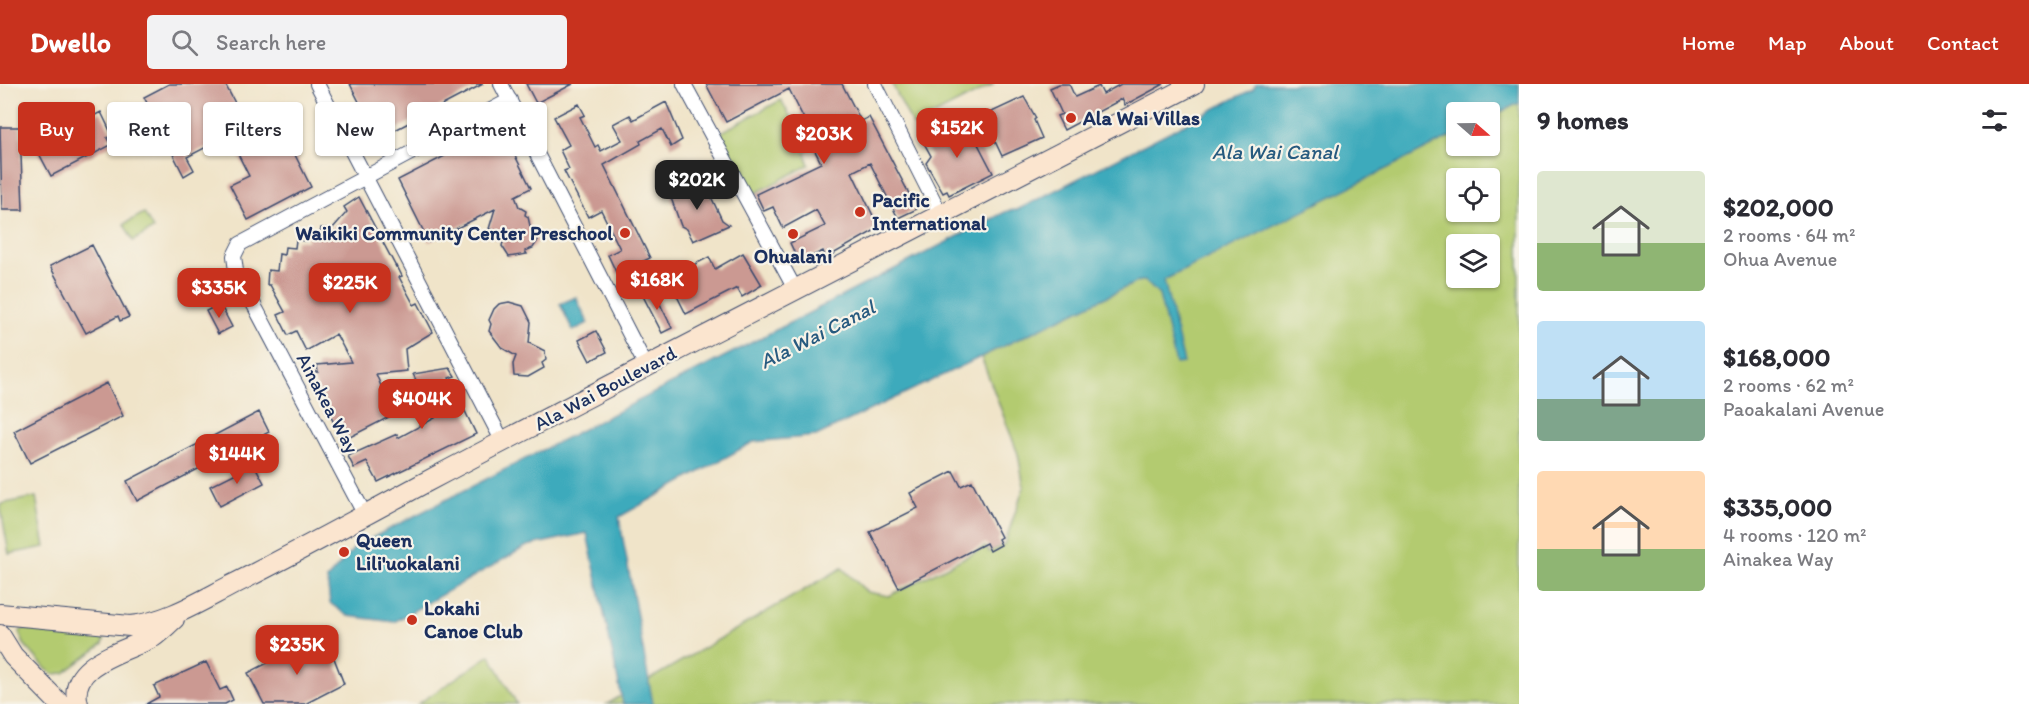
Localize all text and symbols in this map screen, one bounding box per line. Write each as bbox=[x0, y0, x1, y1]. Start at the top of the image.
search box bbox=[147, 15, 567, 69]
text: Dwello bbox=[30, 25, 111, 59]
icon: search bbox=[168, 26, 201, 59]
text: Search here bbox=[216, 29, 326, 56]
text: Home bbox=[1682, 30, 1735, 55]
text: Map bbox=[1768, 30, 1807, 55]
text: About bbox=[1840, 30, 1894, 55]
text: Contact bbox=[1927, 30, 1999, 55]
chip: Buy bbox=[18, 102, 95, 156]
chip: Rent bbox=[107, 102, 191, 156]
chip: Filters bbox=[203, 102, 303, 156]
chip: New bbox=[315, 102, 395, 156]
chip: Apartment bbox=[407, 102, 547, 156]
north arrow bbox=[1446, 102, 1500, 156]
map controls bbox=[1446, 102, 1500, 288]
text: 9 homes bbox=[1537, 104, 1629, 136]
icon: filters bbox=[1978, 104, 2011, 137]
place label: Ala Wai Villas bbox=[1082, 106, 1200, 130]
pin: $152K bbox=[915, 108, 999, 159]
marker: Ala Wai Villas bbox=[1064, 111, 1078, 125]
pin: $203K bbox=[782, 114, 866, 165]
text: $152K bbox=[930, 115, 984, 139]
text: $203K bbox=[796, 121, 852, 145]
water label: Ala Wai Canal bbox=[1212, 139, 1340, 164]
pin: $202K bbox=[655, 160, 739, 211]
text: $202K bbox=[669, 167, 725, 191]
button: locate bbox=[1446, 168, 1500, 222]
place label: Pacific International bbox=[872, 188, 987, 235]
text: $202,000 bbox=[1723, 191, 1834, 223]
icon: home bbox=[1585, 195, 1657, 267]
marker: Pacific International bbox=[853, 205, 867, 219]
place label: Waikiki Community Center Preschool bbox=[295, 221, 613, 246]
text: 2 rooms · 64 m² bbox=[1723, 223, 1855, 247]
marker: Waikiki Community Center Preschool bbox=[618, 226, 632, 240]
marker: Ohualani bbox=[786, 227, 800, 241]
button: layers bbox=[1446, 234, 1500, 288]
place label: Ohualani bbox=[754, 244, 832, 268]
text: Ohua Avenue bbox=[1723, 247, 1837, 271]
pin: $168K bbox=[615, 260, 699, 311]
pin: $225K bbox=[308, 263, 392, 314]
text: $168K bbox=[630, 267, 684, 291]
pin: $335K bbox=[177, 268, 261, 319]
text: $225K bbox=[323, 270, 377, 294]
text: $335K bbox=[191, 275, 247, 299]
water label: Ala Wai Canal bbox=[755, 293, 881, 374]
street label: Ala Wai Boulevard bbox=[530, 340, 680, 436]
text: $168,000 bbox=[1723, 341, 1830, 373]
icon: home bbox=[1585, 345, 1657, 417]
street label: Ainakea Way bbox=[292, 349, 365, 458]
text: 2 rooms · 62 m² bbox=[1723, 373, 1854, 397]
pin: $404K bbox=[380, 379, 464, 430]
text: $404K bbox=[392, 386, 452, 410]
text: Paoakalani Avenue bbox=[1723, 397, 1884, 421]
pin: $144K bbox=[195, 434, 279, 485]
text: $144K bbox=[209, 441, 265, 465]
text: $335,000 bbox=[1723, 491, 1832, 523]
icon: home bbox=[1585, 495, 1657, 567]
text: 4 rooms · 120 m² bbox=[1723, 523, 1866, 547]
place label: Queen Lili'uokalani bbox=[356, 528, 460, 575]
marker: Queen Lili'uokalani bbox=[337, 545, 351, 559]
text: Ainakea Way bbox=[1723, 547, 1833, 571]
place label: Lokahi Canoe Club bbox=[424, 596, 523, 643]
marker: Lokahi Canoe Club bbox=[405, 613, 419, 627]
pin: $235K bbox=[255, 625, 339, 676]
text: $235K bbox=[270, 632, 324, 656]

